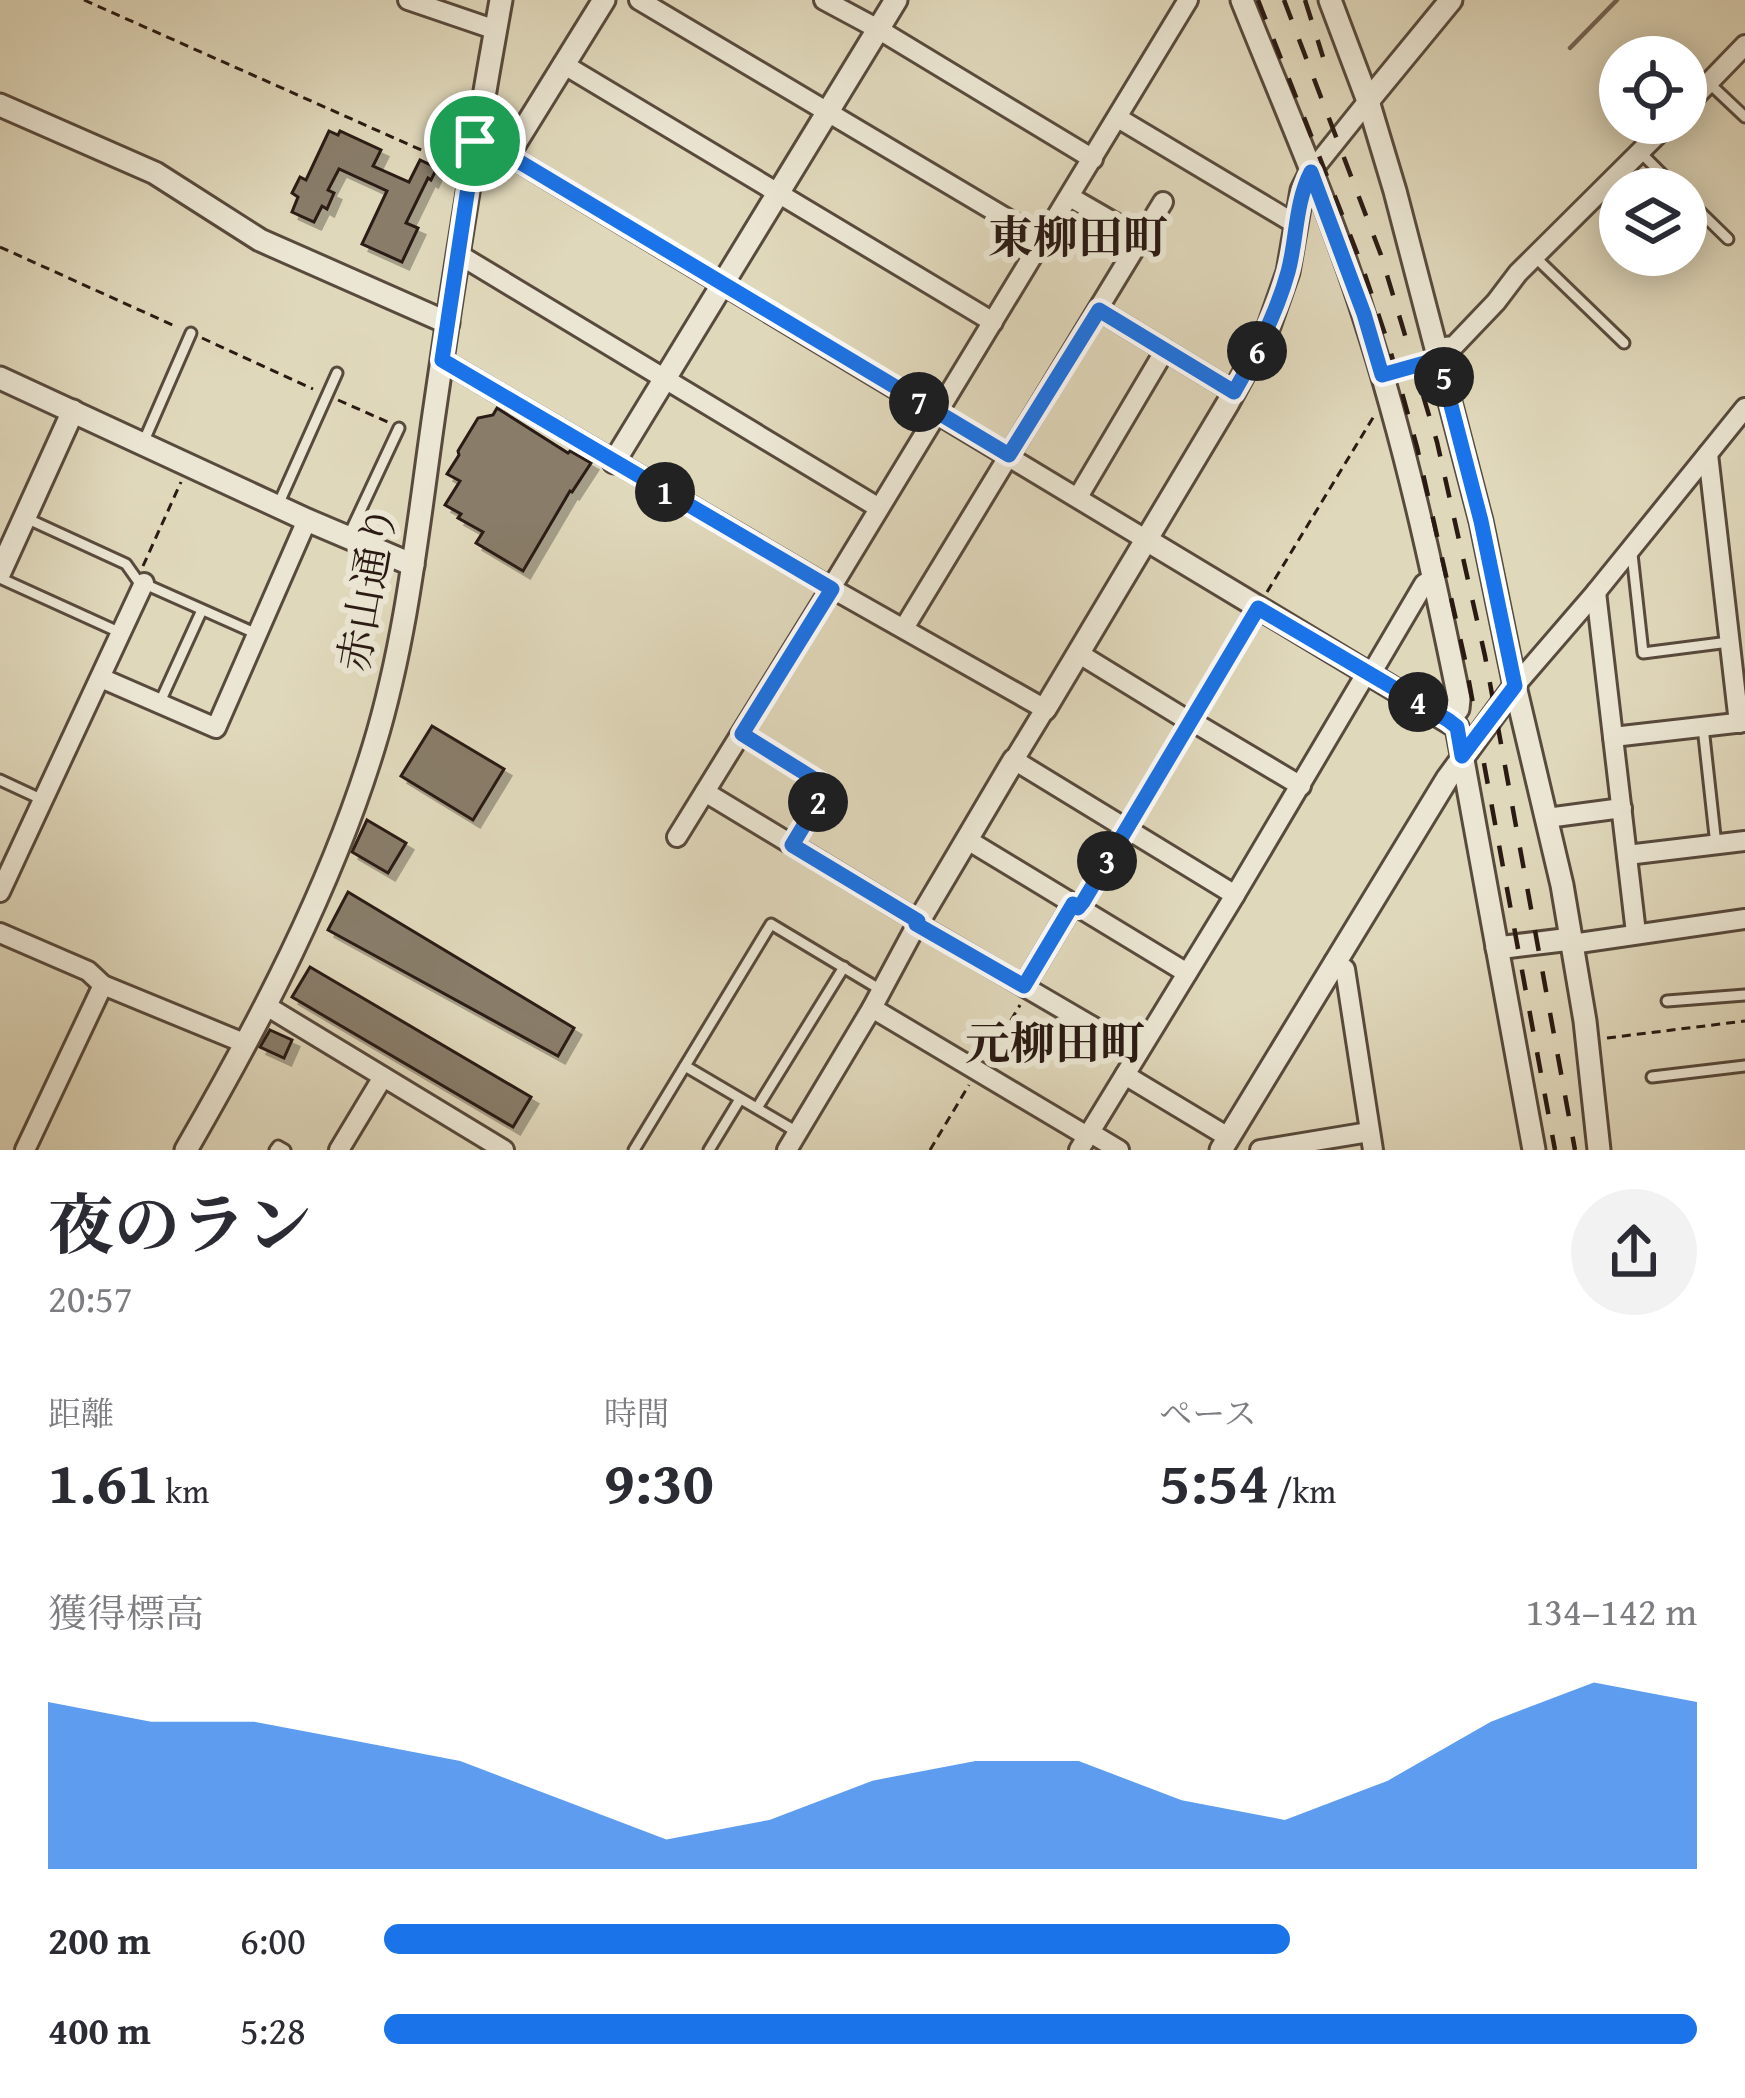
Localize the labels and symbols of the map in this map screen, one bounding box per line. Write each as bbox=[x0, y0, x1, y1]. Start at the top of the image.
pin bbox=[424, 90, 526, 192]
district label: 東柳田町 bbox=[988, 204, 1168, 269]
pin: 6 bbox=[1227, 321, 1287, 381]
pin: 5 bbox=[1414, 347, 1474, 407]
pin: 7 bbox=[889, 372, 949, 432]
pin: 1 bbox=[635, 462, 695, 522]
street label: 赤山通り bbox=[322, 500, 411, 676]
pin: 4 bbox=[1388, 672, 1448, 732]
pin: 2 bbox=[788, 772, 848, 832]
pin: 3 bbox=[1077, 831, 1137, 891]
district label: 元柳田町 bbox=[965, 1010, 1145, 1075]

